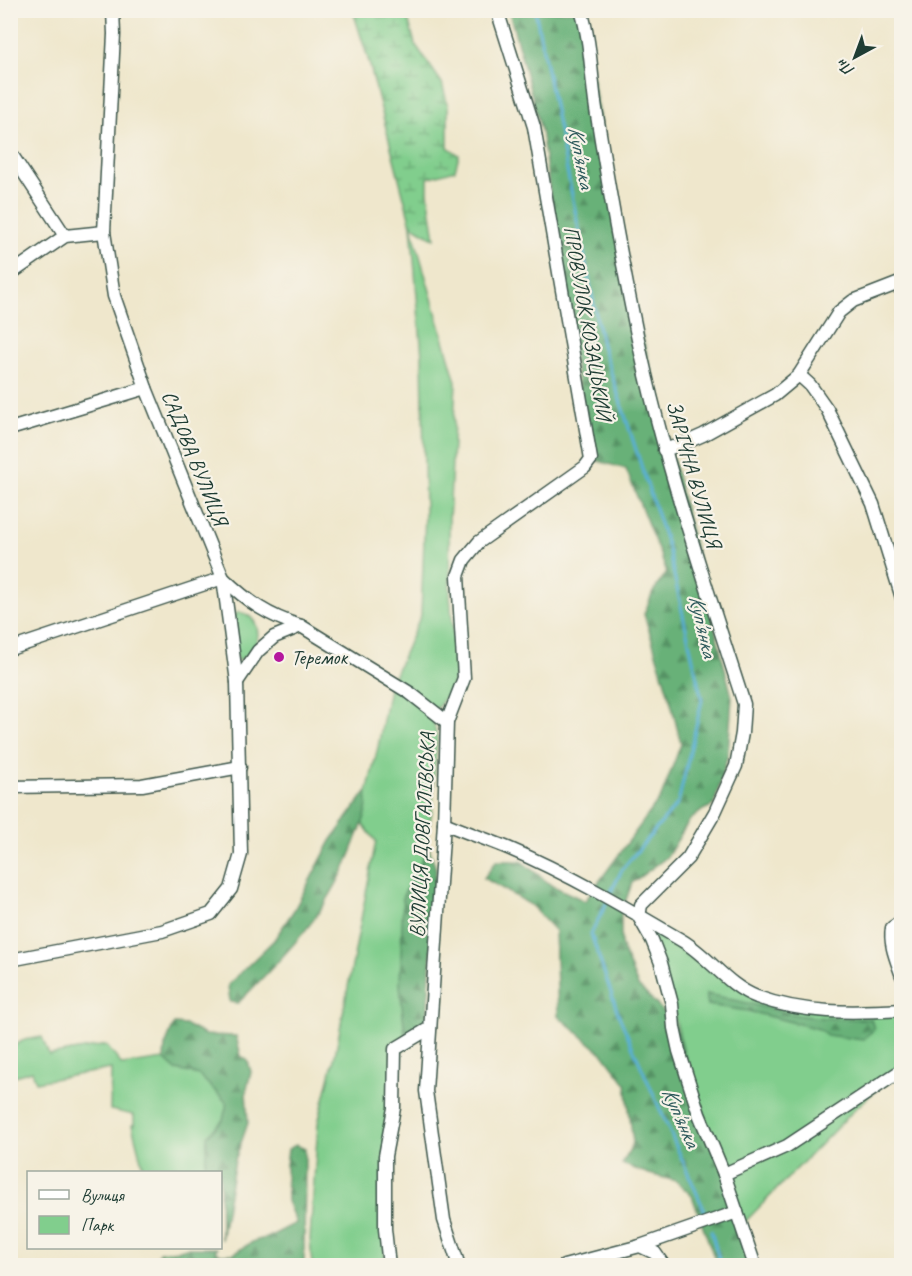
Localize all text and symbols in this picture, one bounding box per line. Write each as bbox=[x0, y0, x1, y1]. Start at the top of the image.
north arrow bbox=[825, 27, 885, 87]
text: Пн bbox=[832, 54, 859, 81]
water label: Куп'янка bbox=[561, 124, 601, 193]
street label: ПРОВУЛОК КОЗАЦЬКИЙ bbox=[558, 224, 619, 426]
street label: САДОВА ВУЛИЦЯ bbox=[156, 387, 235, 532]
street label: ЗАРІЧНА ВУЛИЦЯ bbox=[661, 398, 728, 554]
water label: Куп'янка bbox=[682, 592, 724, 662]
place label: Теремок bbox=[291, 644, 349, 670]
marker: Теремок bbox=[272, 650, 286, 664]
street label: ВУЛИЦЯ ДОВГАЛІВСЬКА bbox=[404, 730, 440, 938]
water label: Куп'янка bbox=[655, 1083, 707, 1153]
legend bbox=[27, 1171, 222, 1249]
text: Вулиця bbox=[81, 1184, 125, 1206]
text: Парк bbox=[81, 1214, 115, 1236]

